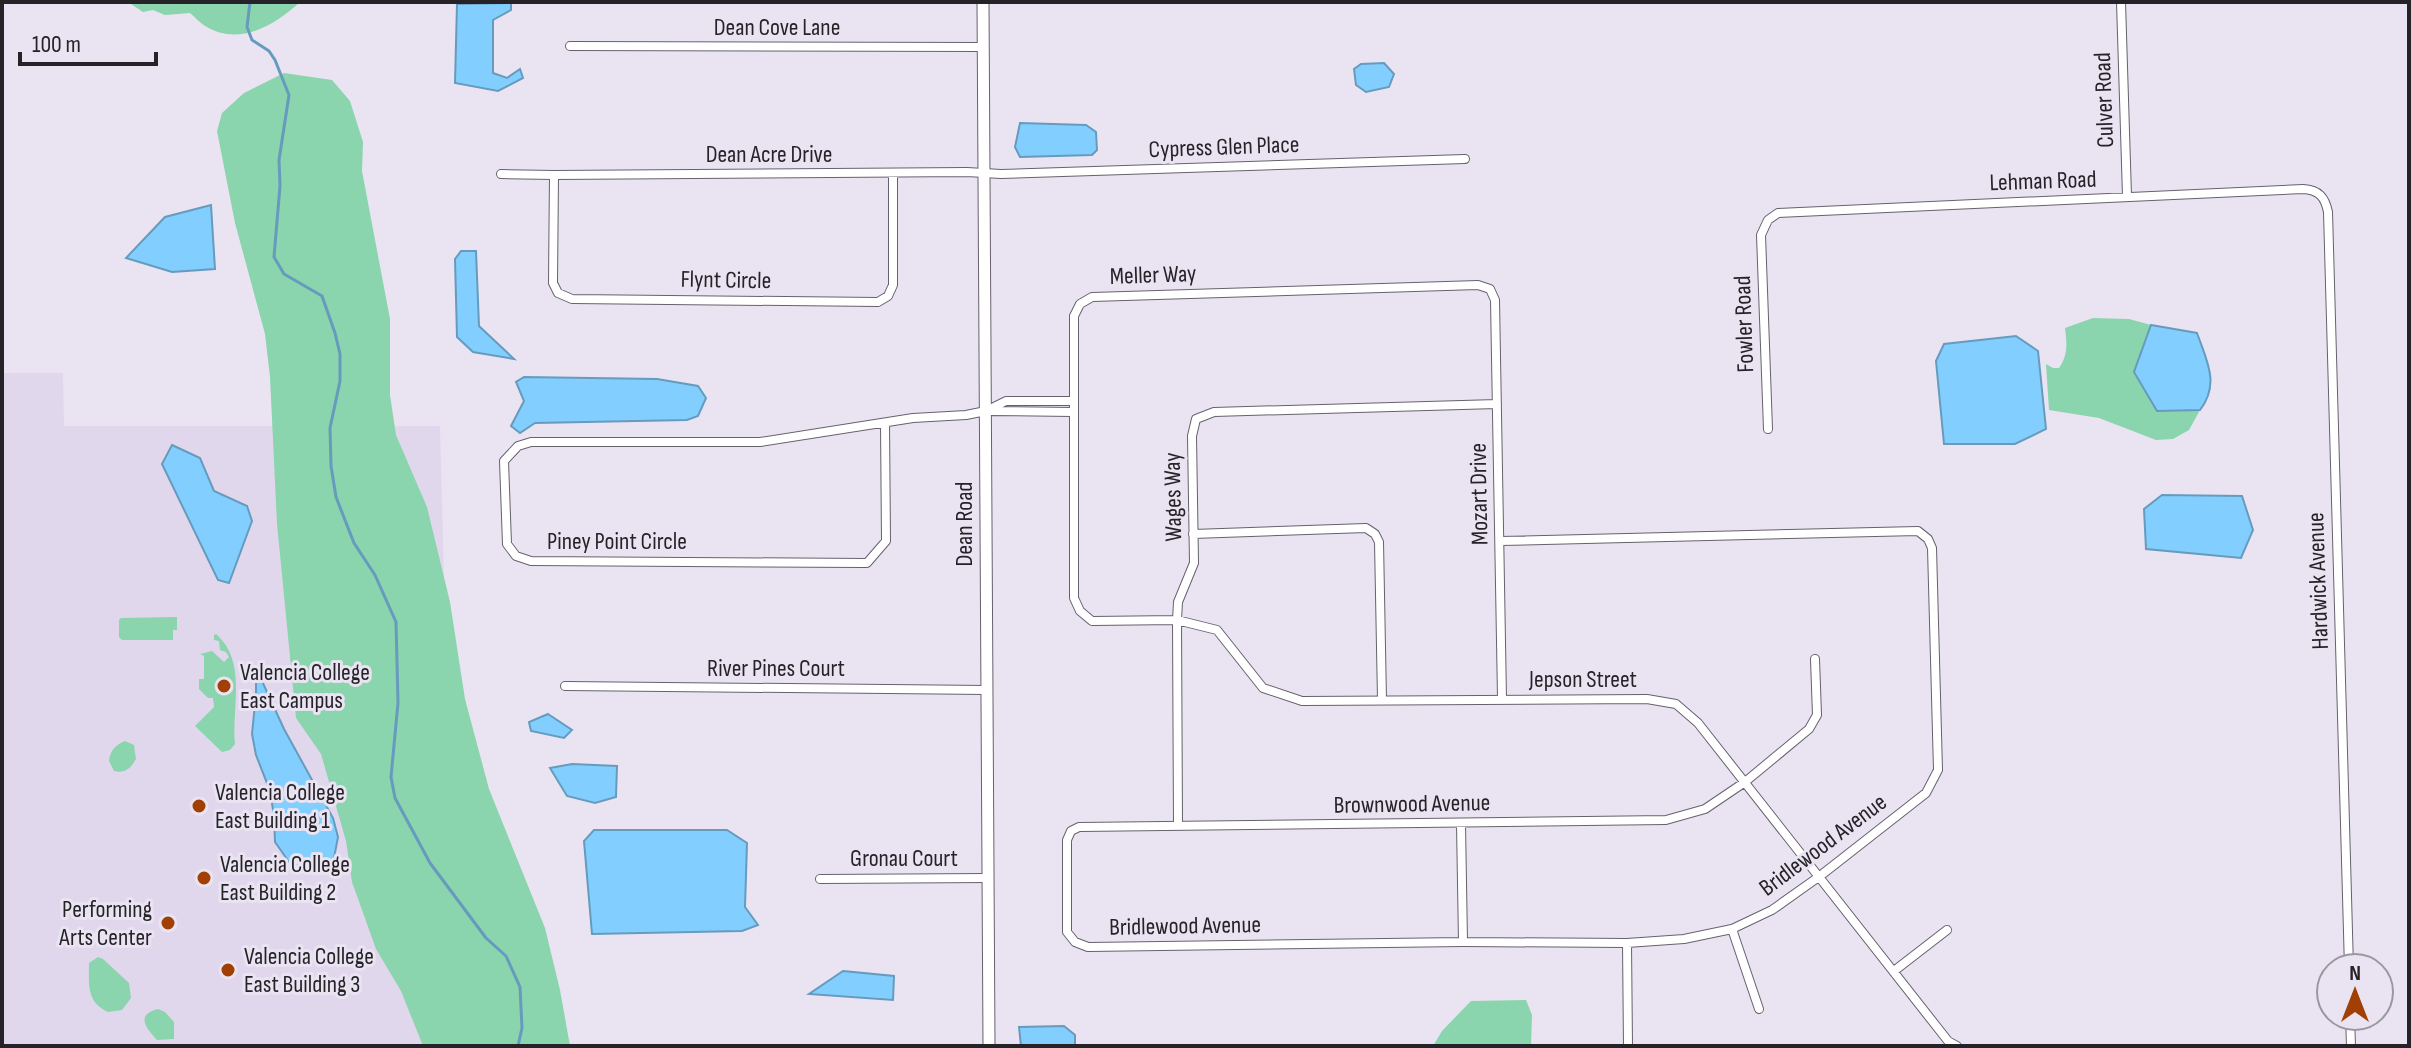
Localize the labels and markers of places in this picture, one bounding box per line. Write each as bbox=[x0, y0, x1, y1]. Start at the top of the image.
place label: Valencia College East Campus bbox=[240, 658, 370, 715]
marker: Valencia College East Campus bbox=[215, 677, 233, 695]
place label: Valencia College East Building 1 bbox=[215, 778, 345, 835]
marker: Valencia College East Building 1 bbox=[190, 797, 208, 815]
place label: Valencia College East Building 2 bbox=[220, 850, 350, 907]
marker: Valencia College East Building 2 bbox=[195, 869, 213, 887]
place label: Performing Arts Center bbox=[58, 895, 152, 952]
marker: Performing Arts Center bbox=[159, 914, 177, 932]
place label: Valencia College East Building 3 bbox=[244, 942, 374, 999]
marker: Valencia College East Building 3 bbox=[219, 961, 237, 979]

